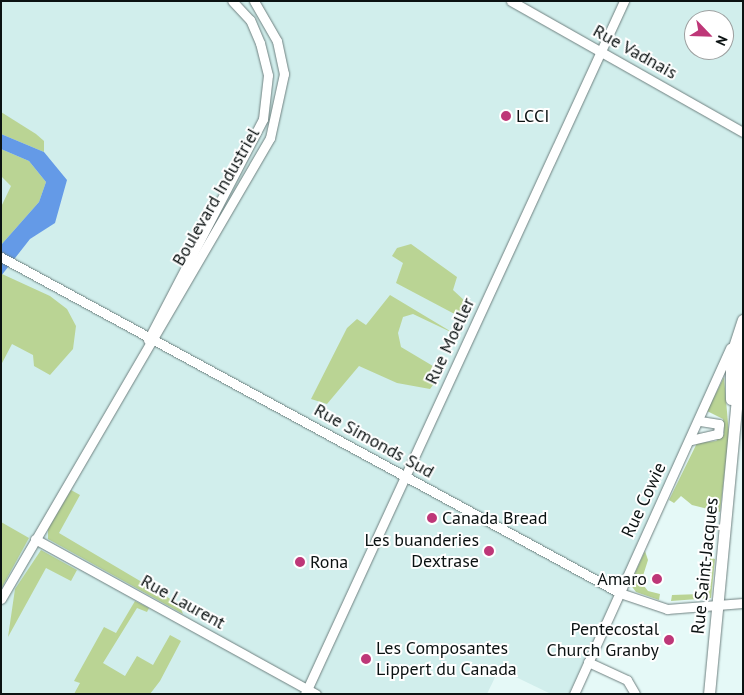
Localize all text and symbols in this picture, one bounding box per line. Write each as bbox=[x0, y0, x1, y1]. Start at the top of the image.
north arrow bbox=[684, 10, 734, 60]
street label: Rue Vadnais bbox=[589, 20, 681, 84]
text: N bbox=[712, 33, 732, 49]
place label: LCCI bbox=[516, 105, 549, 127]
marker: LCCI bbox=[500, 110, 512, 122]
street label: Boulevard Industriel bbox=[168, 124, 264, 270]
street label: Rue Moeller bbox=[421, 294, 479, 388]
street label: Rue Simonds Sud bbox=[310, 399, 438, 483]
street label: Rue Cowie bbox=[617, 459, 671, 541]
street label: Rue Saint-Jacques bbox=[687, 497, 723, 635]
place label: Canada Bread bbox=[442, 507, 547, 529]
marker: Canada Bread bbox=[426, 512, 438, 524]
place label: Les buanderies Dextrase bbox=[365, 530, 479, 572]
marker: Les buanderies Dextrase bbox=[483, 545, 495, 557]
place label: Rona bbox=[310, 551, 348, 573]
marker: Rona bbox=[294, 556, 306, 568]
place label: Amaro bbox=[597, 568, 647, 590]
street label: Rue Laurent bbox=[137, 570, 229, 634]
marker: Amaro bbox=[651, 573, 663, 585]
place label: Pentecostal Church Granby bbox=[546, 619, 659, 662]
marker: Pentecostal Church Granby bbox=[663, 634, 675, 646]
place label: Les Composantes Lippert du Canada bbox=[376, 638, 517, 681]
marker: Les Composantes Lippert du Canada bbox=[360, 653, 372, 665]

